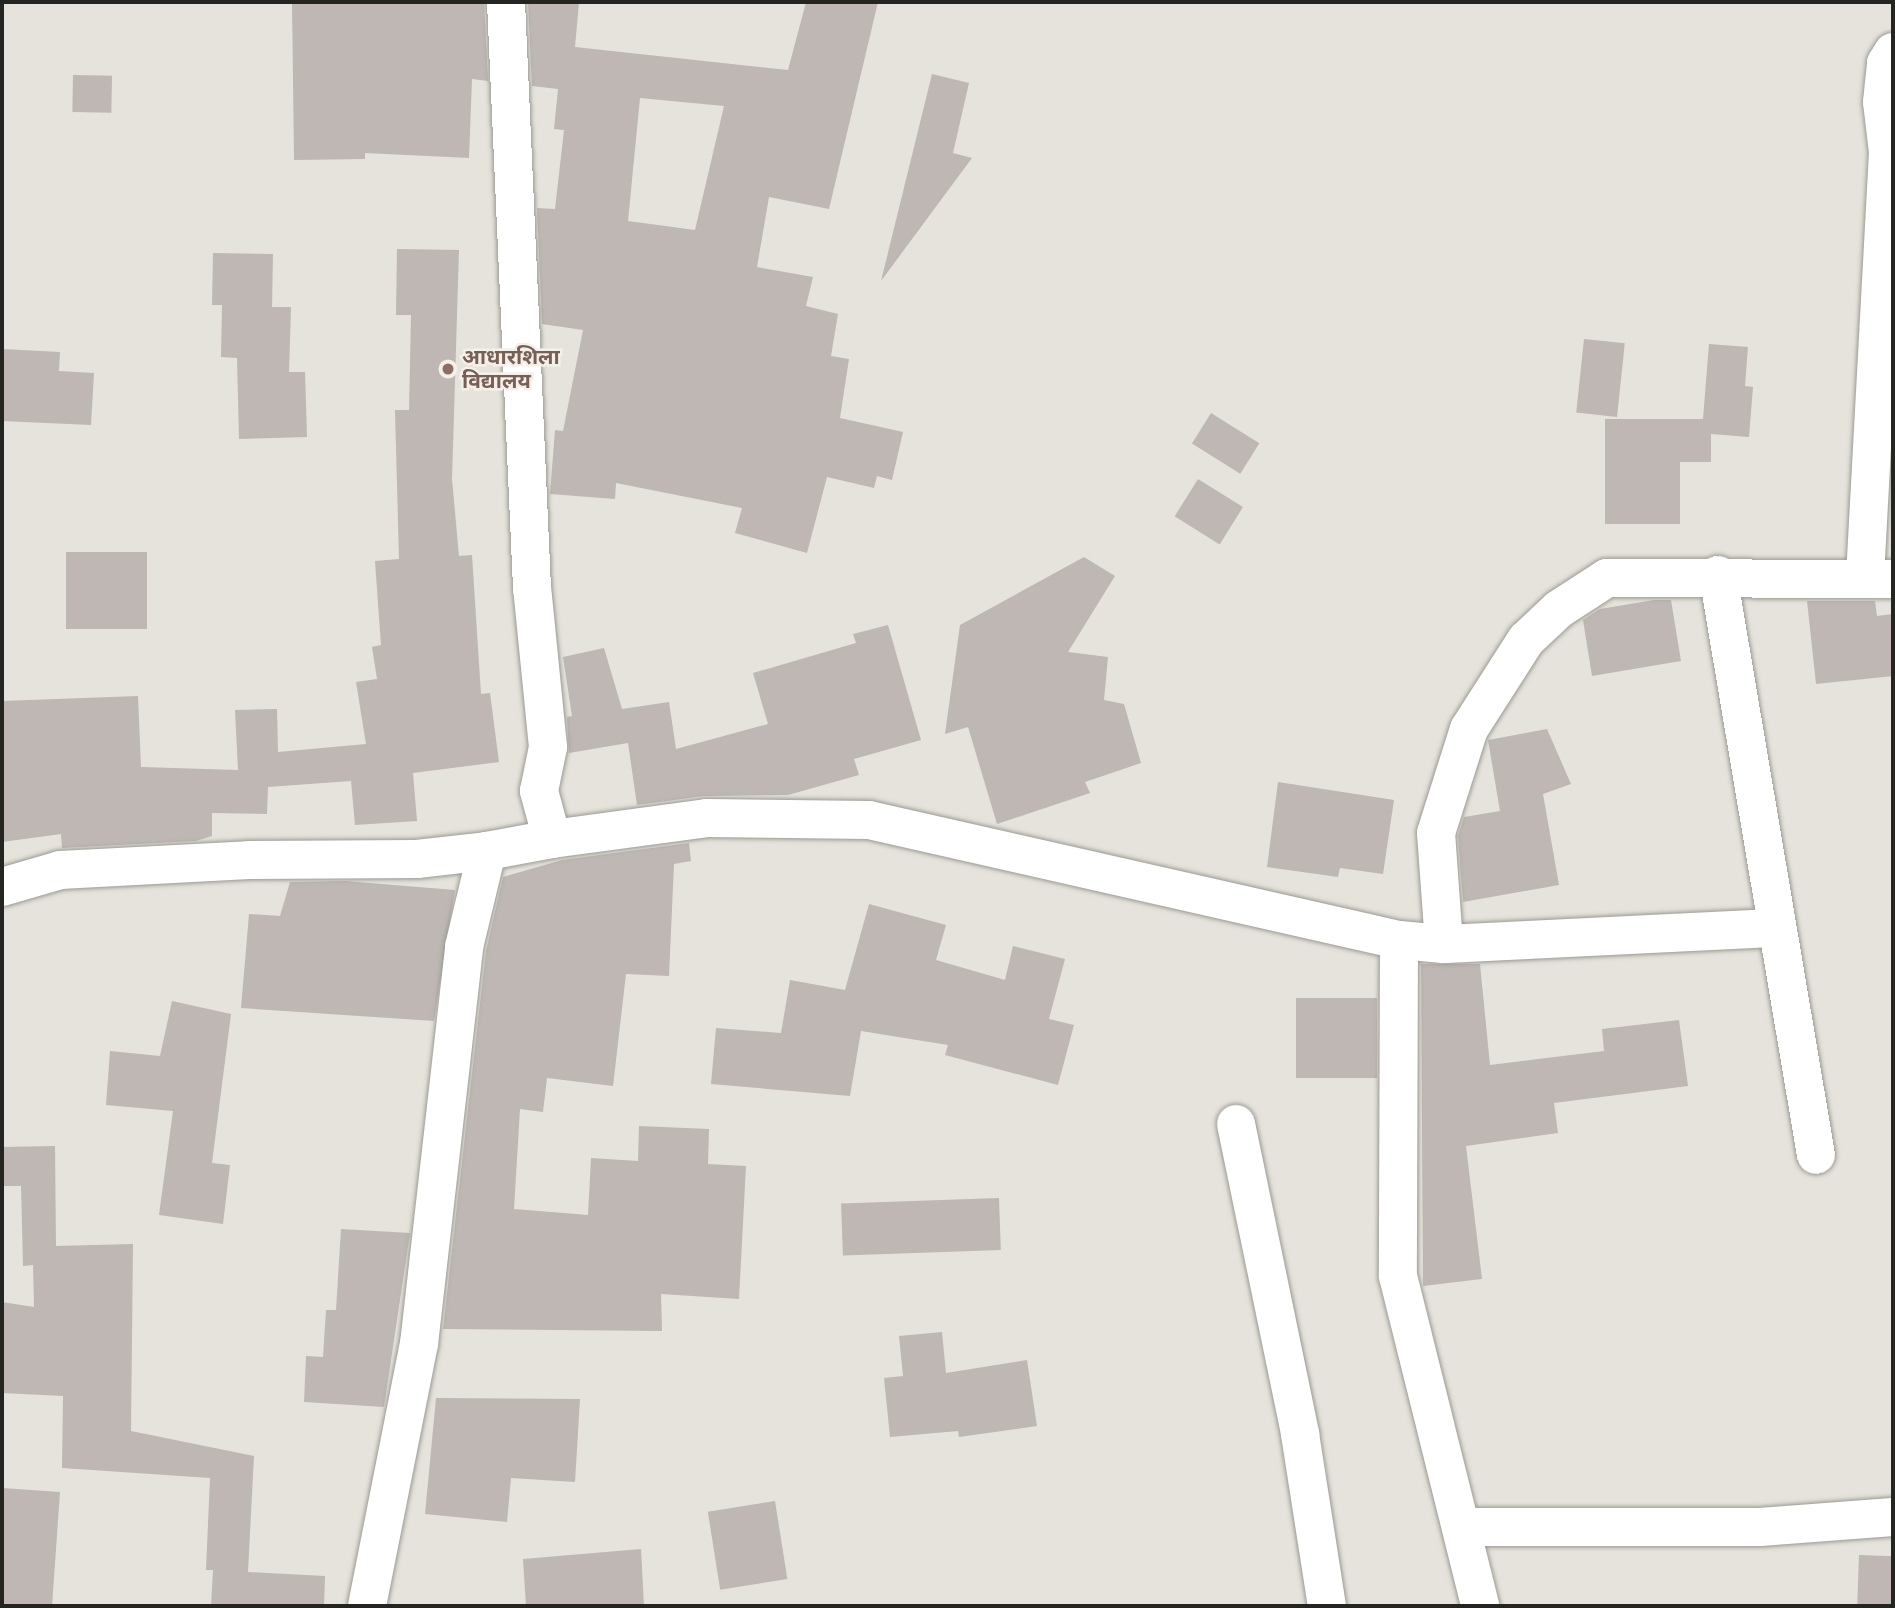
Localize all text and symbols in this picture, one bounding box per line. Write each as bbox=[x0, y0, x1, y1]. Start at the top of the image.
place label: आधारशिला विद्यालय bbox=[462, 344, 560, 394]
marker: आधारशिला विद्यालय bbox=[440, 361, 456, 377]

